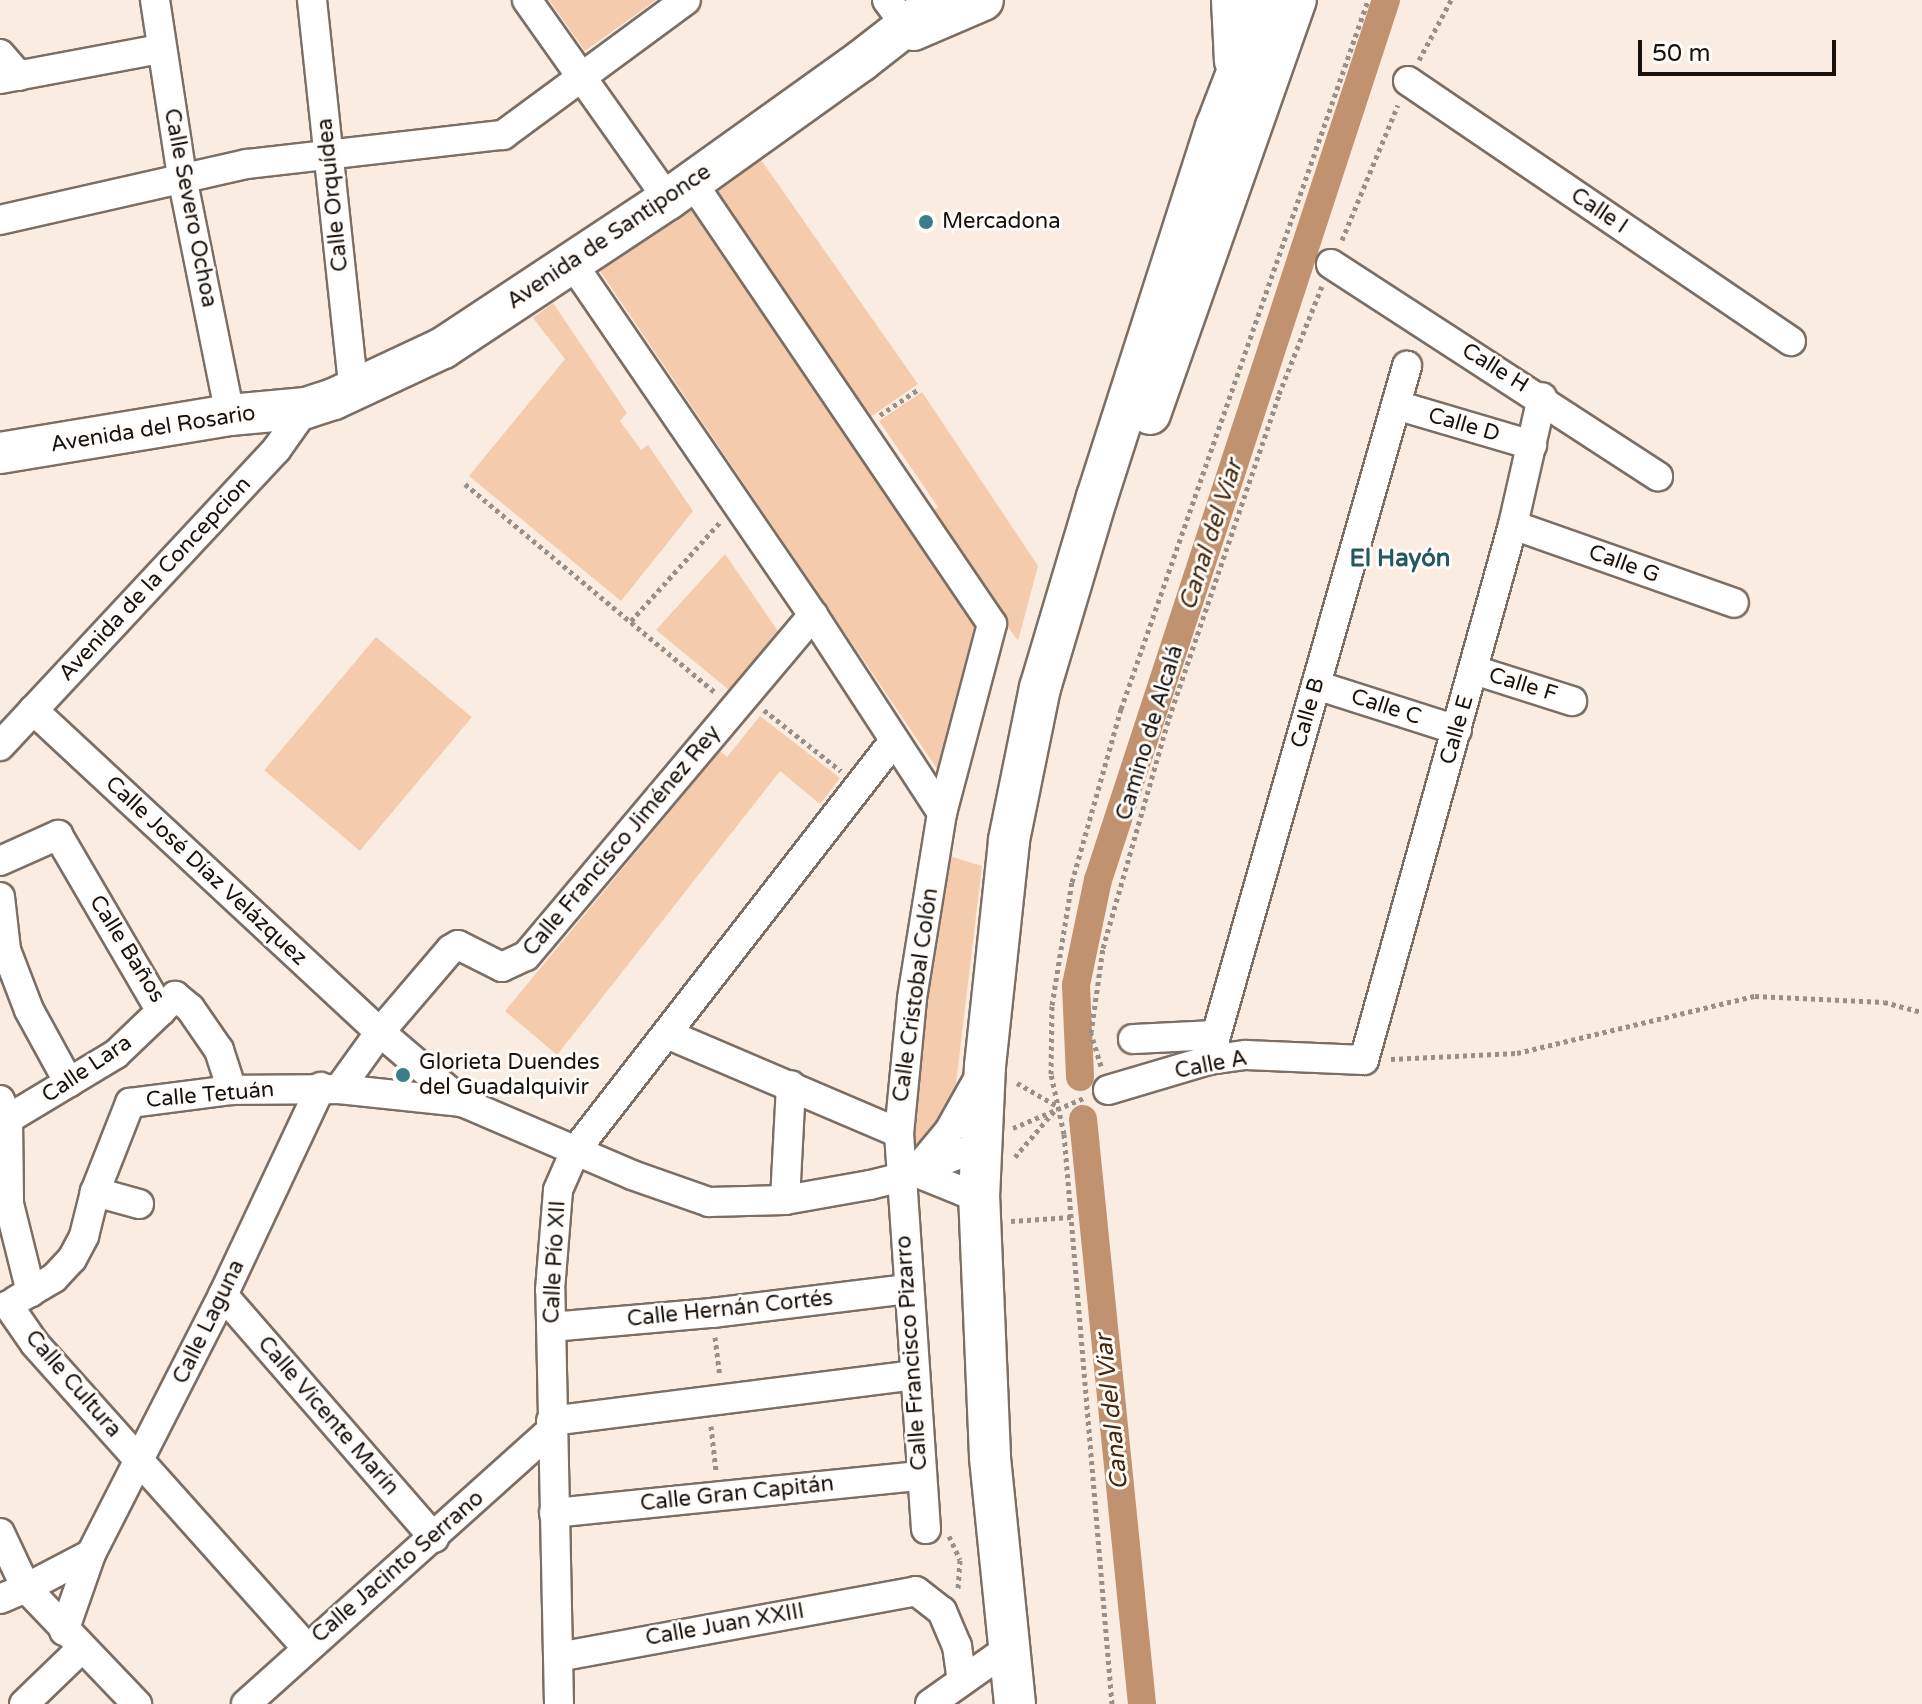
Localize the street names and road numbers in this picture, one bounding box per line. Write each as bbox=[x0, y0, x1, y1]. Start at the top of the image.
street label: Calle Severo Ochoa bbox=[158, 106, 222, 310]
street label: Calle Orquídea bbox=[312, 117, 354, 273]
street label: Avenida de Santiponce bbox=[502, 159, 716, 315]
street label: Calle I bbox=[1565, 182, 1633, 240]
street label: Calle H bbox=[1457, 337, 1533, 399]
street label: Avenida del Rosario bbox=[49, 400, 257, 458]
street label: Calle D bbox=[1425, 402, 1503, 448]
street label: Avenida de la Concepcion bbox=[53, 471, 257, 687]
street label: Calle G bbox=[1585, 539, 1663, 589]
street label: Camino de Alcalá bbox=[1111, 642, 1189, 824]
street label: Calle F bbox=[1486, 662, 1560, 708]
street label: Calle B bbox=[1285, 675, 1331, 751]
street label: Calle C bbox=[1348, 683, 1424, 731]
street label: Calle E bbox=[1435, 692, 1479, 768]
street label: Calle Francisco Jiménez Rey bbox=[518, 720, 726, 962]
street label: Calle José Díaz Velázquez bbox=[100, 771, 312, 971]
street label: Calle Cristobal Colón bbox=[888, 886, 944, 1104]
street label: Calle Baños bbox=[84, 890, 170, 1008]
street label: Calle Lara bbox=[37, 1029, 137, 1109]
street label: Calle A bbox=[1173, 1045, 1249, 1085]
street label: Calle Tetuán bbox=[145, 1076, 275, 1114]
street label: Calle Pío XII bbox=[539, 1200, 571, 1324]
street label: Calle Francisco Pizarro bbox=[891, 1235, 933, 1471]
street label: Calle Laguna bbox=[168, 1256, 250, 1388]
street label: Calle Hernán Cortés bbox=[626, 1285, 834, 1333]
street label: Calle Cultura bbox=[19, 1325, 127, 1443]
street label: Calle Vicente Marín bbox=[252, 1331, 404, 1501]
street label: Calle Gran Capitán bbox=[639, 1471, 835, 1517]
street label: Calle Jacinto Serrano bbox=[307, 1485, 489, 1649]
street label: Calle Juan XXIII bbox=[643, 1598, 807, 1652]

